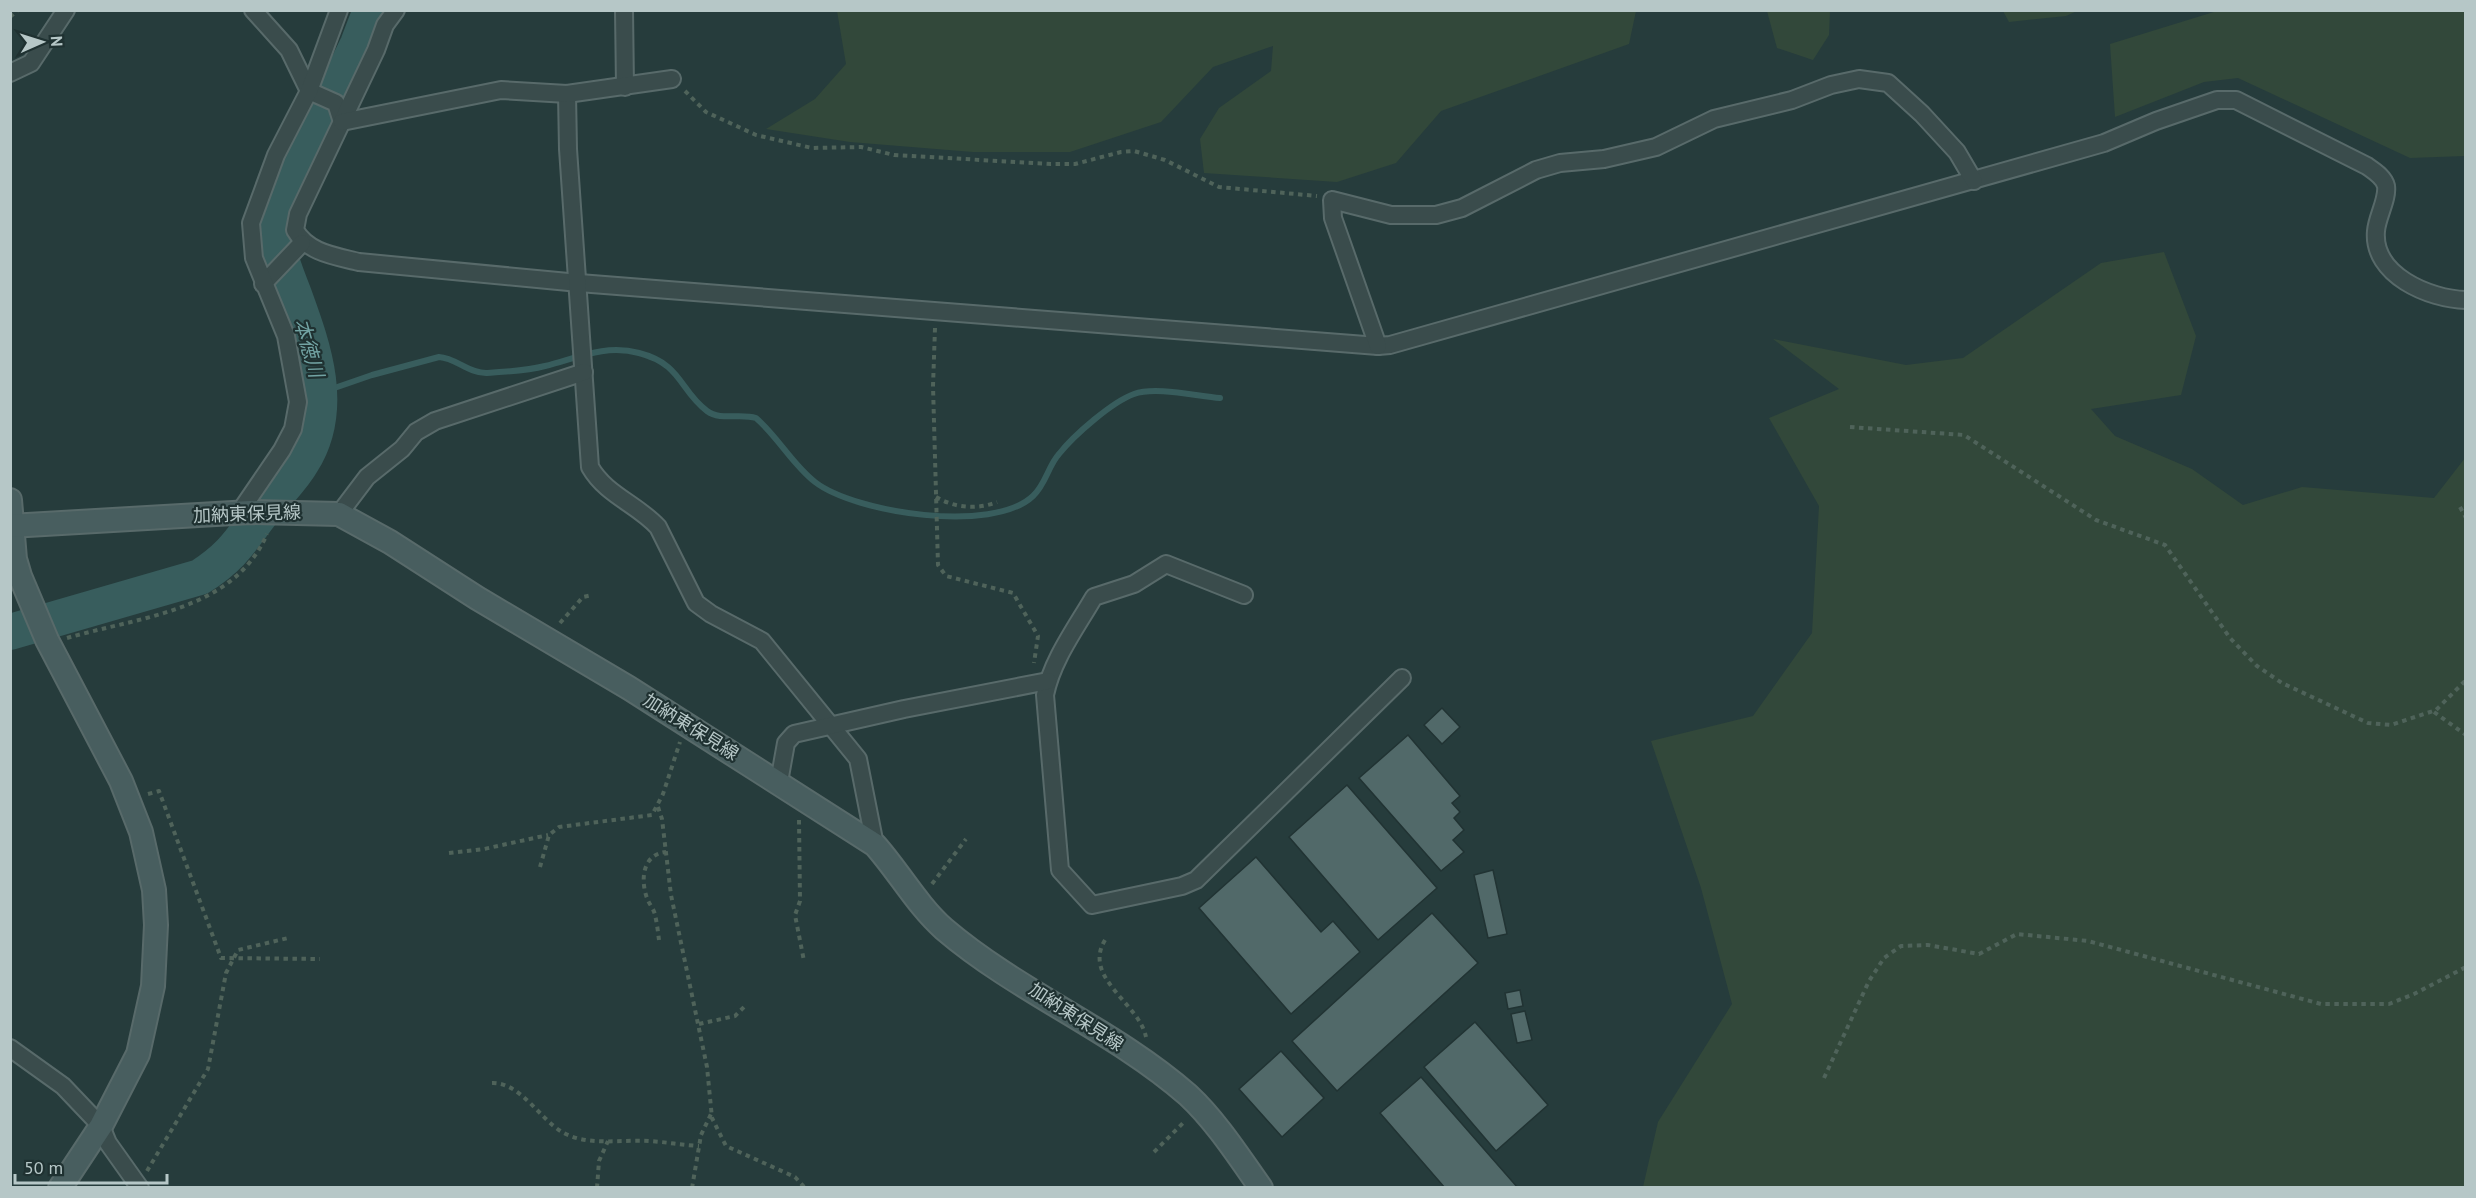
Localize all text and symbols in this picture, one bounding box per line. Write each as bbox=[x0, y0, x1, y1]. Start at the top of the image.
north arrow bbox=[12, 12, 72, 72]
text: N bbox=[47, 35, 67, 47]
water label: 本徳川 bbox=[288, 316, 330, 382]
street label: 加納東保見線 bbox=[193, 500, 301, 527]
street label: 加納東保見線 bbox=[639, 688, 743, 765]
street label: 加納東保見線 bbox=[1025, 978, 1128, 1056]
scale bar bbox=[15, 1147, 166, 1185]
text: 50 m bbox=[24, 1156, 63, 1179]

